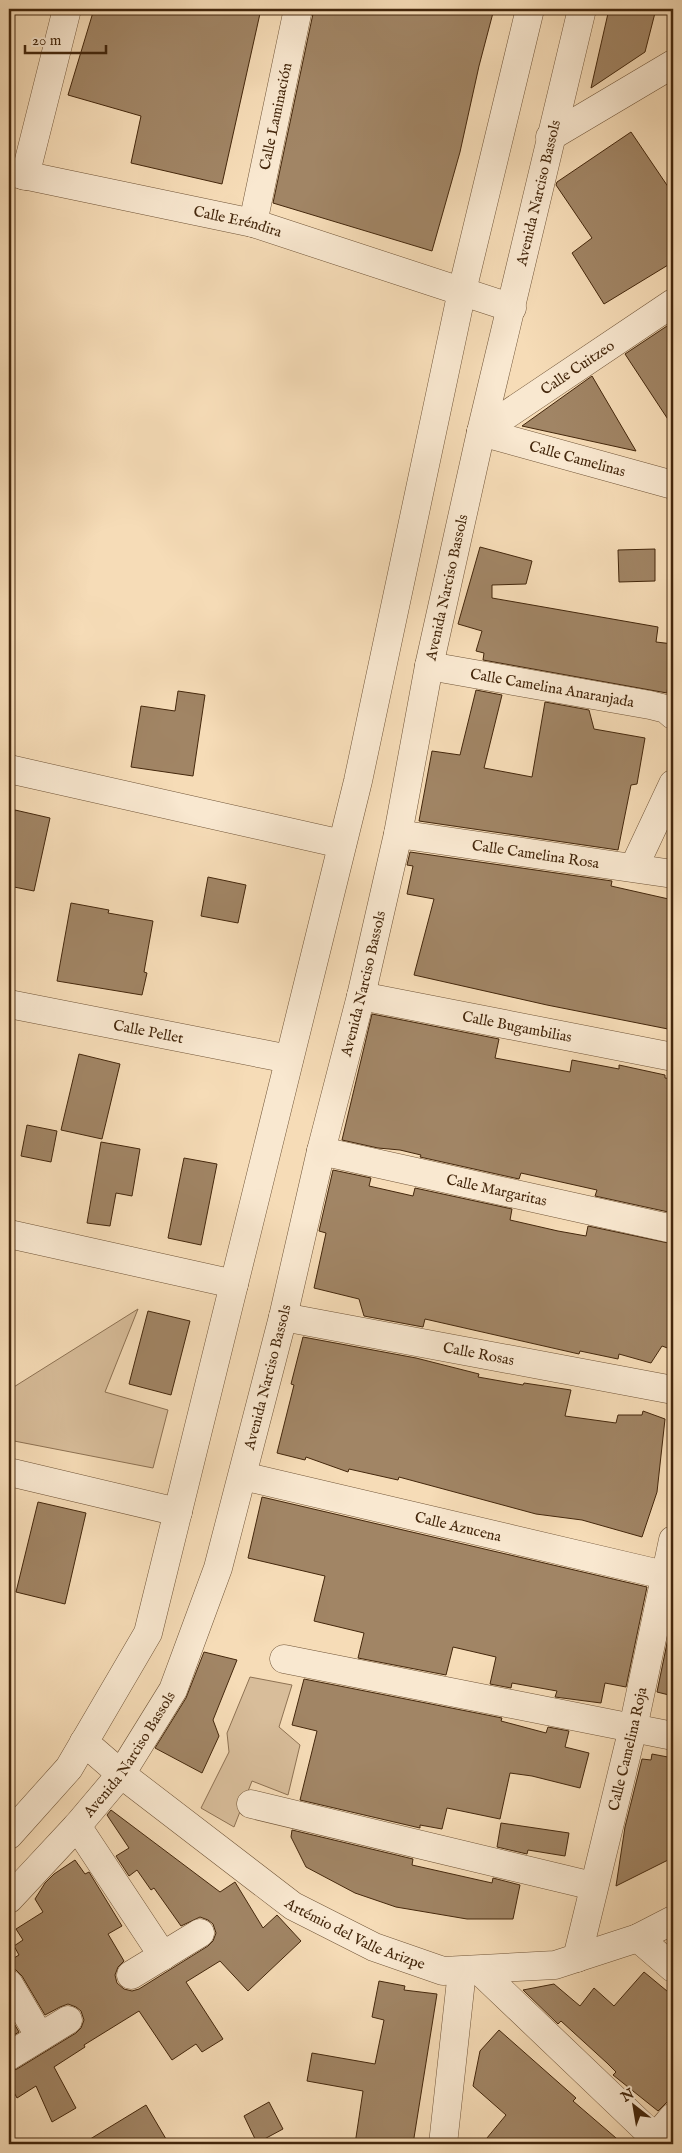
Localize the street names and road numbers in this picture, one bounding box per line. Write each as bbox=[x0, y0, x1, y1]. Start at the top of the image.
street label: Calle Laminación bbox=[255, 61, 296, 172]
street label: Avenida Narciso Bassols bbox=[511, 118, 565, 269]
street label: Calle Eréndira bbox=[192, 201, 285, 242]
street label: Calle Cuitzeo bbox=[537, 336, 618, 399]
street label: Calle Camelinas bbox=[527, 436, 628, 481]
street label: Avenida Narciso Bassols bbox=[421, 512, 472, 663]
street label: Calle Camelina Anaranjada bbox=[469, 664, 636, 712]
street label: Calle Camelina Rosa bbox=[471, 835, 601, 873]
street label: Avenida Narciso Bassols bbox=[336, 909, 390, 1059]
street label: Calle Bugambilias bbox=[461, 1007, 573, 1047]
street label: Calle Pellet bbox=[112, 1015, 185, 1048]
street label: Calle Margaritas bbox=[445, 1170, 549, 1210]
street label: Avenida Narciso Bassols bbox=[239, 1303, 295, 1453]
street label: Calle Rosas bbox=[441, 1338, 516, 1370]
street label: Calle Azucena bbox=[413, 1507, 504, 1546]
street label: Calle Camelina Roja bbox=[604, 1685, 651, 1813]
street label: Avenida Narciso Bassols bbox=[79, 1688, 179, 1822]
street label: Artémio del Valle Arizpe bbox=[280, 1893, 428, 1974]

